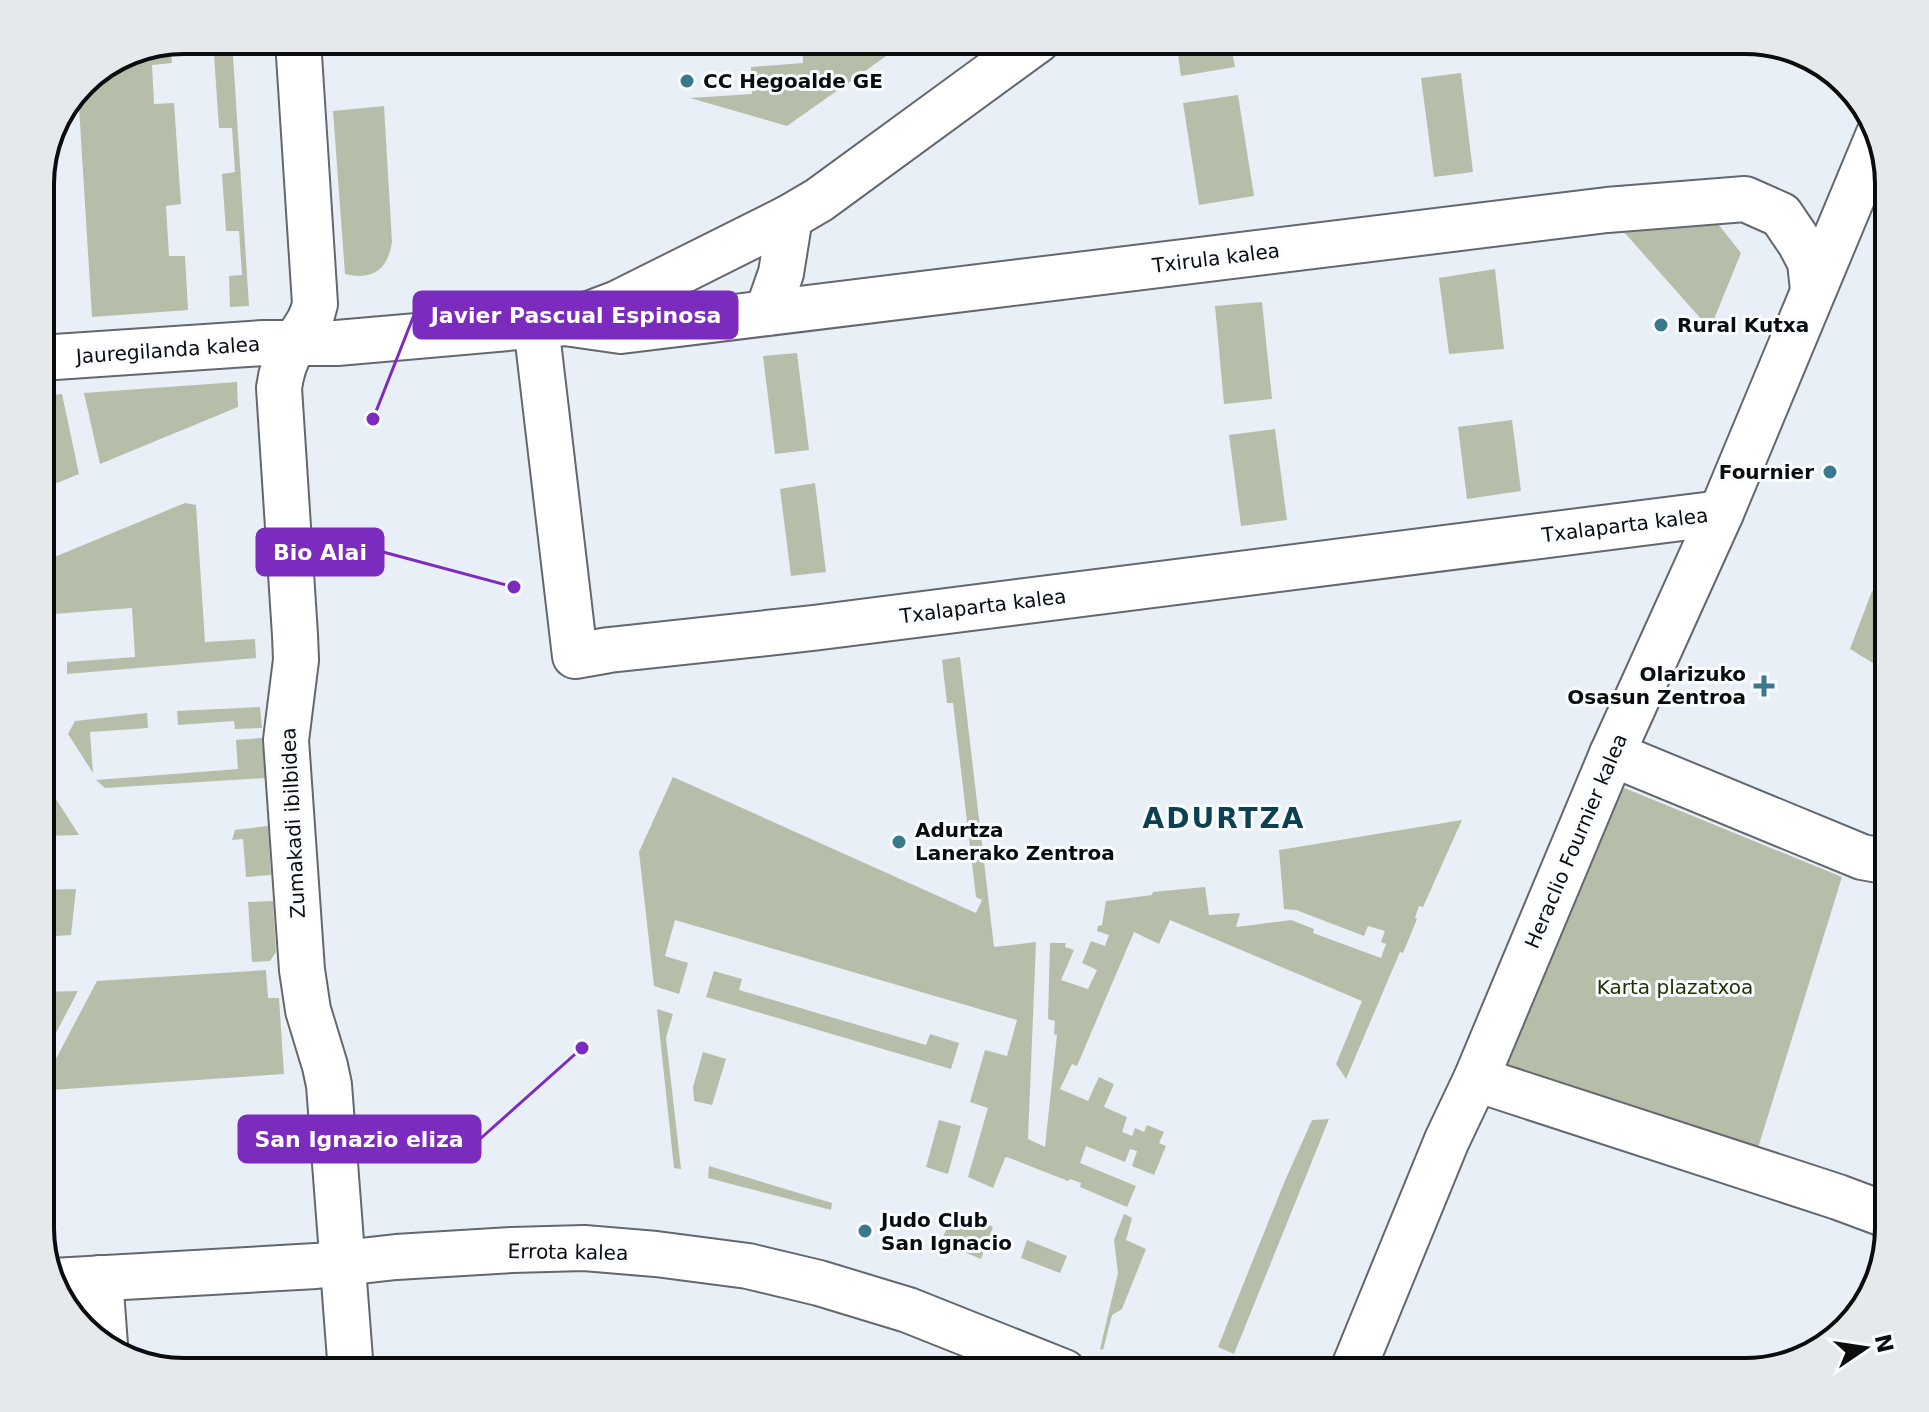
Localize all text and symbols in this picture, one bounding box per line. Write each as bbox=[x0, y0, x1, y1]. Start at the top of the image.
place label: CC Hegoalde GE bbox=[703, 69, 883, 93]
marker: CC Hegoalde GE bbox=[678, 72, 696, 90]
street label: Txirula kalea bbox=[1150, 238, 1281, 278]
callout: Javier Pascual Espinosa bbox=[414, 292, 737, 338]
text: Javier Pascual Espinosa bbox=[429, 303, 721, 328]
place label: Rural Kutxa bbox=[1677, 313, 1809, 337]
marker: Rural Kutxa bbox=[1652, 316, 1670, 334]
street label: Jauregilanda kalea bbox=[73, 332, 261, 369]
place label: Fournier bbox=[1719, 460, 1814, 484]
marker: Fournier bbox=[1821, 463, 1839, 481]
street label: Txalaparta kalea bbox=[1539, 503, 1710, 547]
callout: Bio Alai bbox=[257, 529, 383, 575]
text: Bio Alai bbox=[273, 540, 367, 565]
street label: Txalaparta kalea bbox=[897, 584, 1068, 628]
place label: Olarizuko Osasun Zentroa bbox=[1567, 662, 1746, 709]
marker: Olarizuko Osasun Zentroa bbox=[1753, 675, 1775, 697]
street label: Zumakadi ibilbidea bbox=[276, 727, 310, 919]
street label: Heraclio Fournier kalea bbox=[1520, 730, 1632, 952]
district label: ADURTZA bbox=[1142, 802, 1306, 835]
place label: Adurtza Lanerako Zentroa bbox=[915, 818, 1115, 865]
marker: Adurtza Lanerako Zentroa bbox=[890, 833, 908, 851]
park label: Karta plazatxoa bbox=[1597, 975, 1753, 999]
callout: San Ignazio eliza bbox=[239, 1116, 480, 1162]
text: San Ignazio eliza bbox=[254, 1127, 464, 1152]
place label: Judo Club San Ignacio bbox=[879, 1208, 1012, 1255]
marker: Judo Club San Ignacio bbox=[856, 1222, 874, 1240]
street label: Errota kalea bbox=[508, 1239, 628, 1265]
north arrow bbox=[1825, 1308, 1905, 1388]
text: N bbox=[1870, 1332, 1898, 1355]

